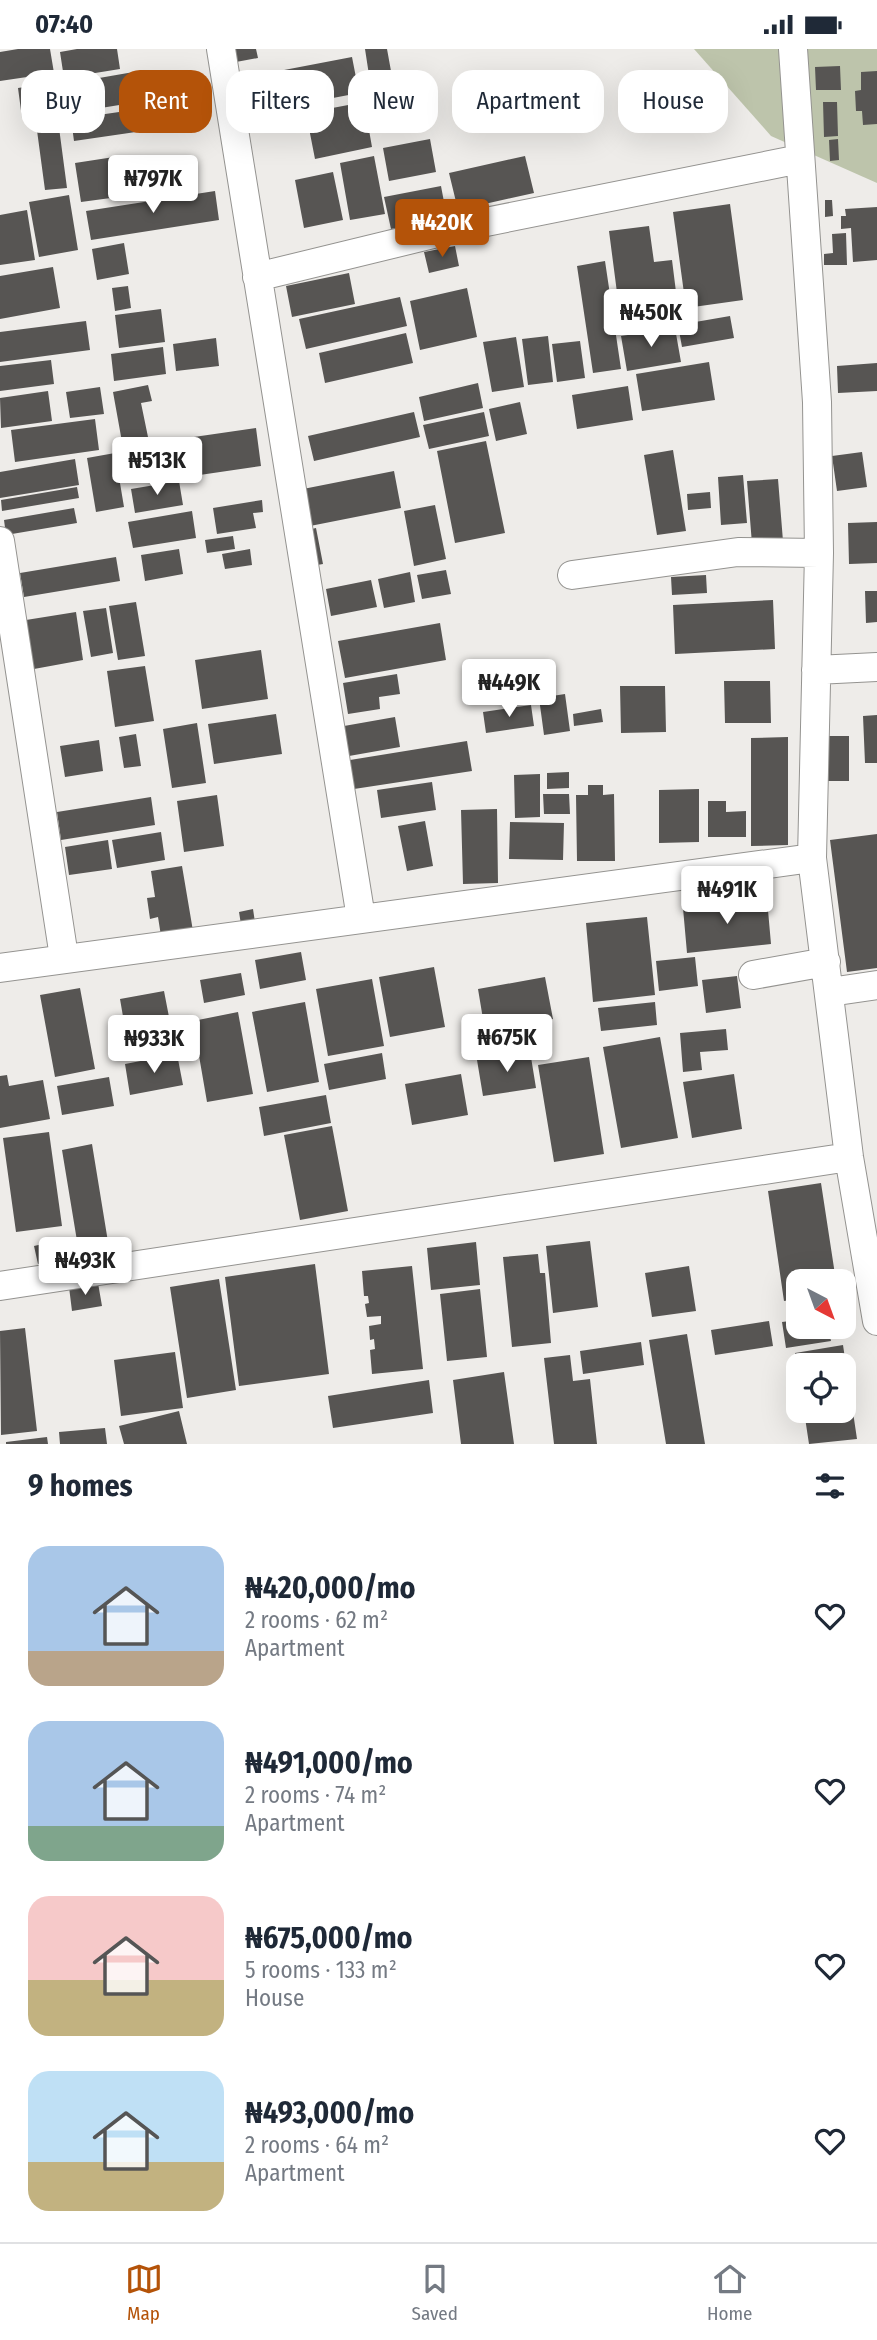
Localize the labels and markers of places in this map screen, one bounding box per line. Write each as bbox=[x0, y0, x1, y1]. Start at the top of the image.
pin: ₦797K bbox=[104, 155, 202, 215]
pin: ₦420K bbox=[393, 199, 491, 259]
pin: ₦450K bbox=[602, 289, 700, 349]
pin: ₦513K bbox=[108, 437, 206, 497]
pin: ₦449K bbox=[460, 659, 558, 719]
pin: ₦491K bbox=[678, 867, 776, 926]
pin: ₦675K bbox=[458, 1014, 556, 1074]
pin: ₦933K bbox=[105, 1016, 203, 1075]
pin: ₦493K bbox=[36, 1237, 134, 1297]

